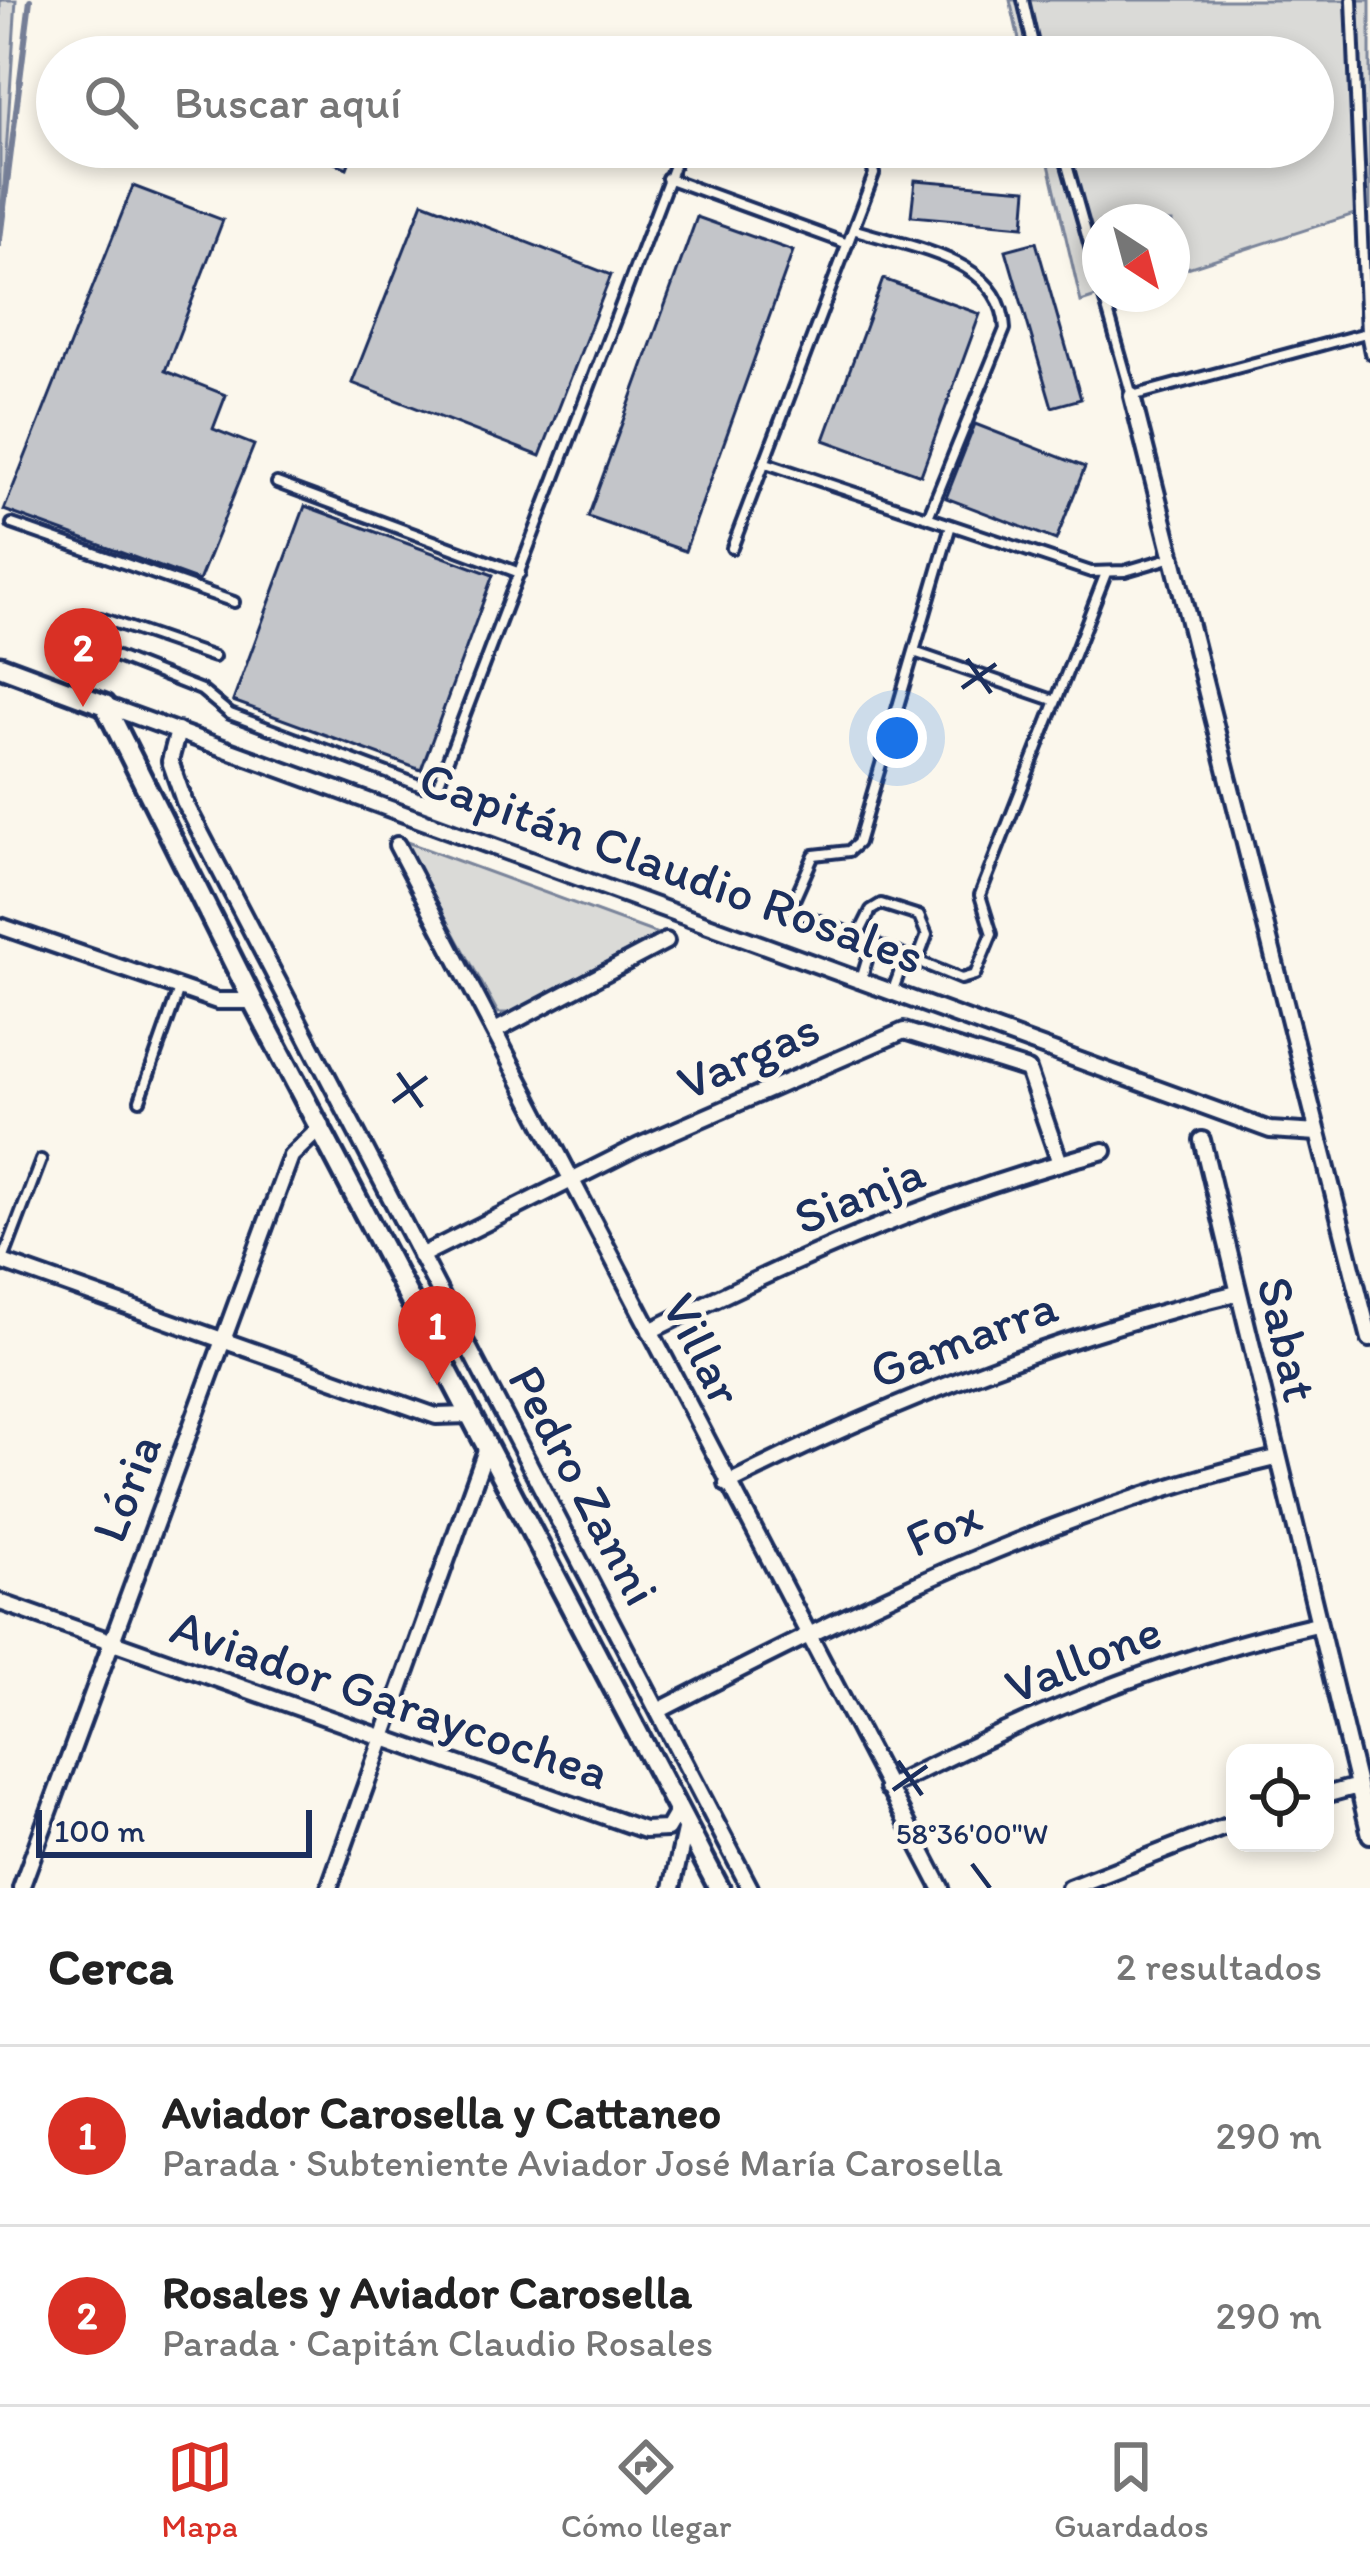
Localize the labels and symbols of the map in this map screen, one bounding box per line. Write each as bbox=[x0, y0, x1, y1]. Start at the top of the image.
north arrow bbox=[1082, 204, 1190, 312]
pin: 2 bbox=[44, 608, 122, 707]
your location bbox=[867, 708, 927, 768]
street label: Capitán Claudio Rosales bbox=[411, 747, 933, 987]
street label: Vargas bbox=[668, 997, 828, 1113]
street label: Sianja bbox=[785, 1140, 933, 1248]
street label: Sabat bbox=[1244, 1271, 1332, 1407]
street label: Gamarra bbox=[861, 1274, 1065, 1402]
street label: Villar bbox=[649, 1283, 757, 1415]
pin: 1 bbox=[398, 1286, 476, 1385]
street label: Pedro Zanni bbox=[495, 1355, 673, 1615]
street label: Lória bbox=[78, 1426, 174, 1550]
street label: Fox bbox=[896, 1484, 990, 1570]
street label: Aviador Garaycochea bbox=[163, 1595, 617, 1803]
street label: Vallone bbox=[996, 1599, 1170, 1717]
scale bar bbox=[36, 1804, 312, 1857]
text: 58°36'00"W bbox=[896, 1815, 1048, 1852]

